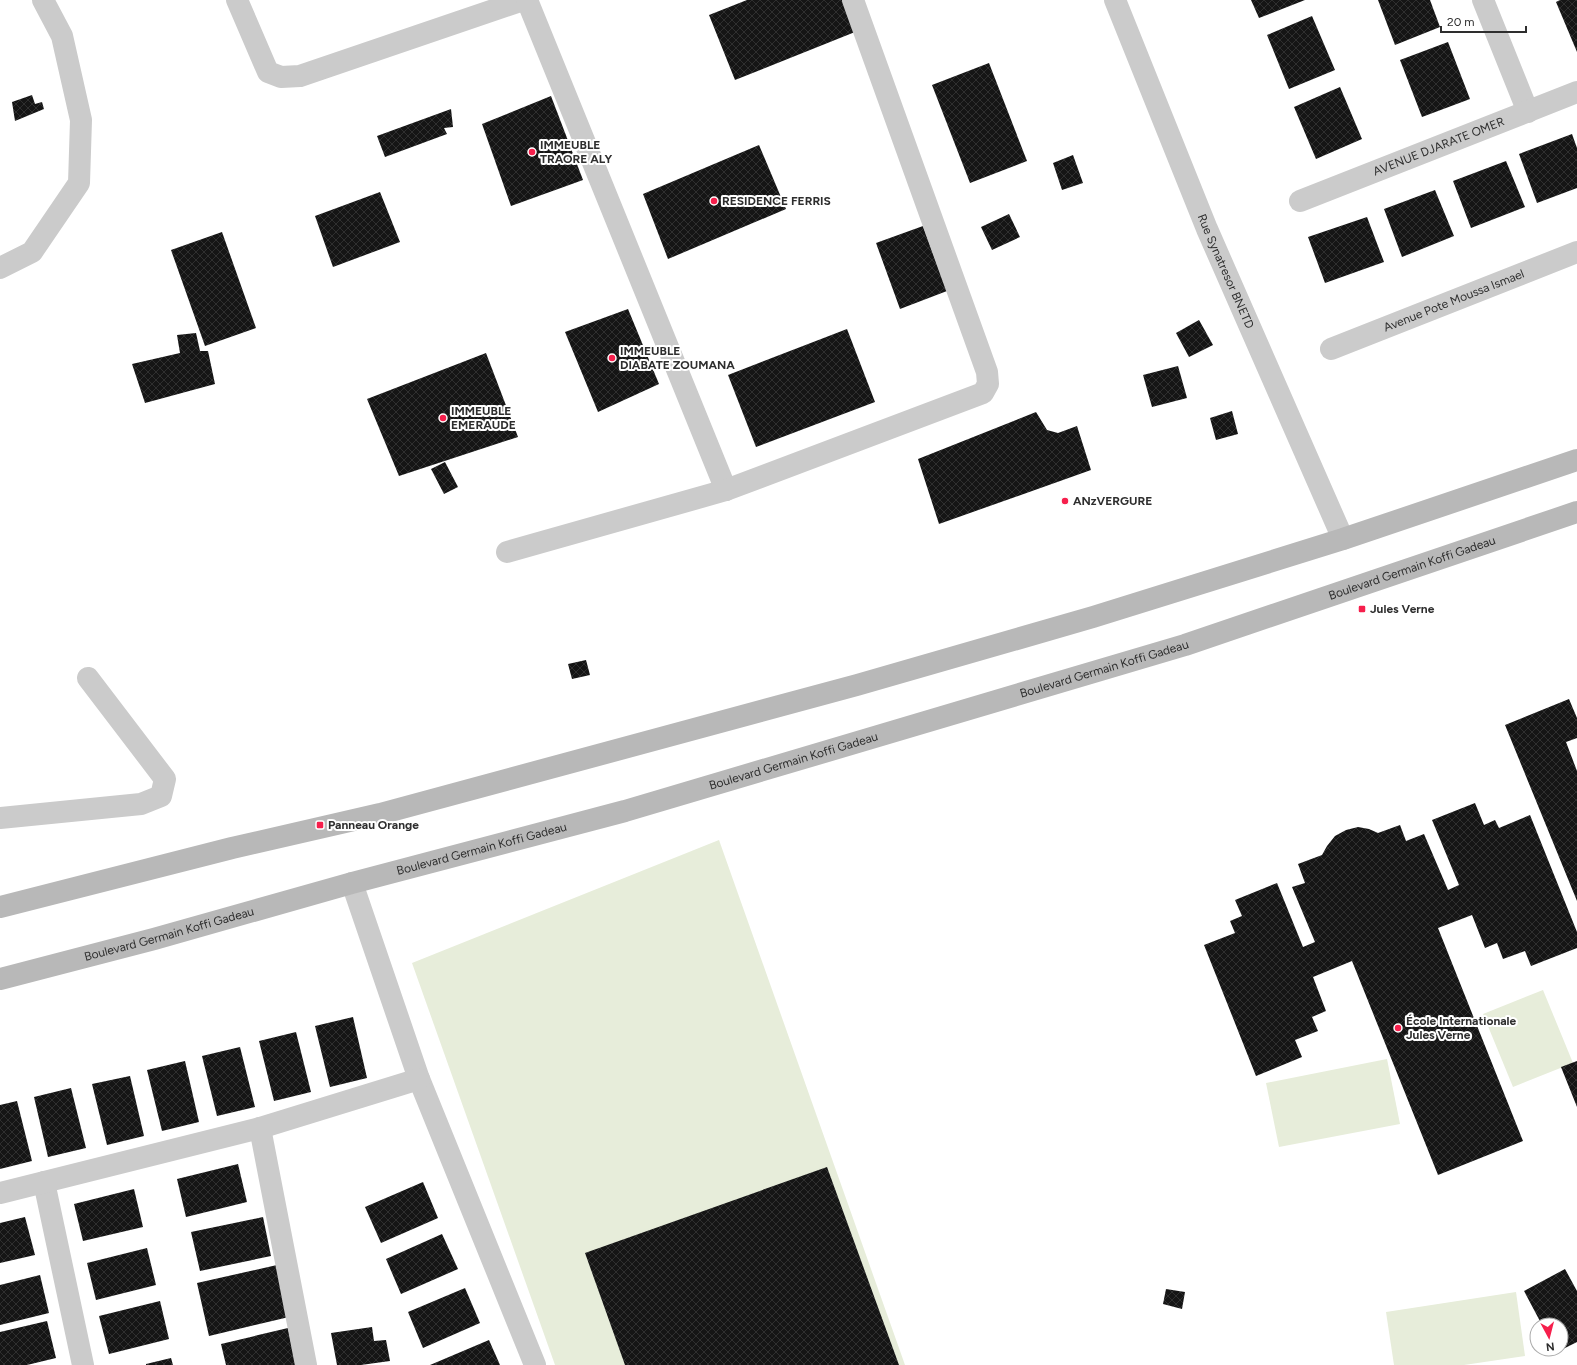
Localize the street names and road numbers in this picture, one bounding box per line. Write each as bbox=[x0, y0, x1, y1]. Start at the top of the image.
street label: AVENUE DJARATE OMER bbox=[1371, 114, 1506, 179]
street label: Rue Synatresor BNETD bbox=[1195, 212, 1257, 331]
street label: Avenue Pote Moussa Ismael bbox=[1381, 267, 1526, 335]
street label: Boulevard Germain Koffi Gadeau bbox=[1327, 533, 1497, 603]
street label: Boulevard Germain Koffi Gadeau bbox=[1018, 637, 1191, 701]
street label: Boulevard Germain Koffi Gadeau bbox=[707, 729, 880, 793]
street label: Boulevard Germain Koffi Gadeau bbox=[395, 820, 568, 878]
street label: Boulevard Germain Koffi Gadeau bbox=[83, 904, 256, 964]

